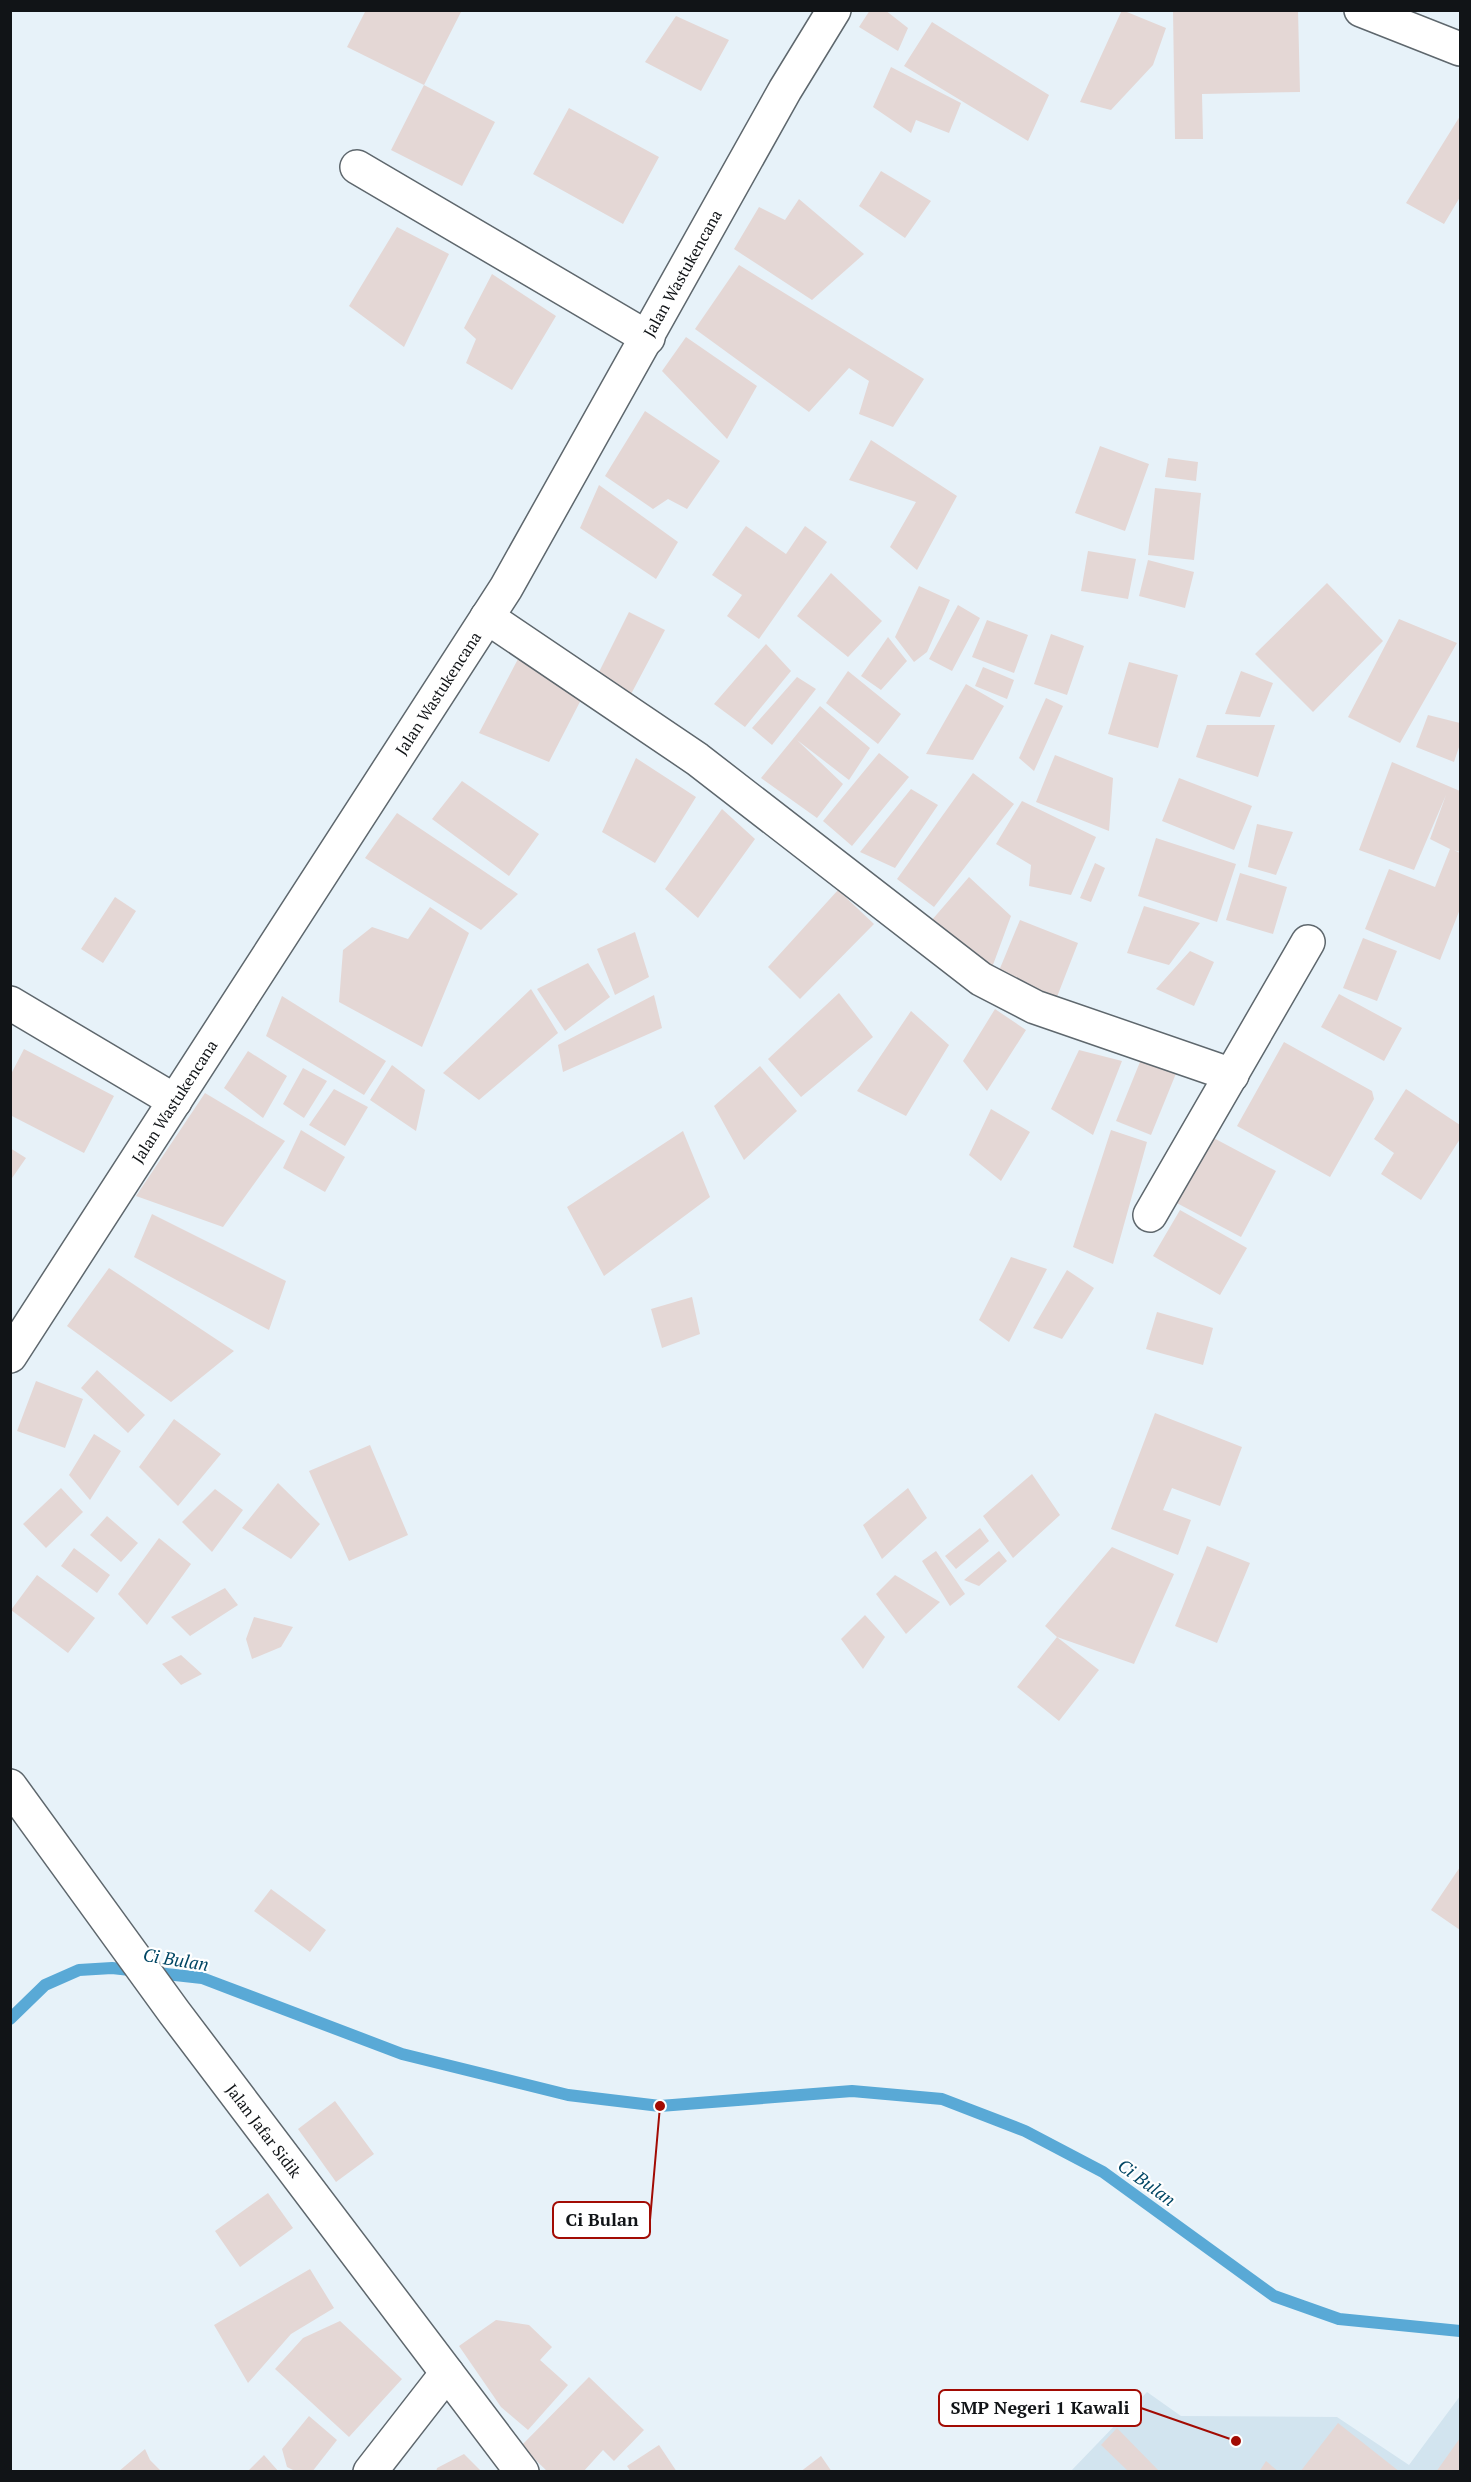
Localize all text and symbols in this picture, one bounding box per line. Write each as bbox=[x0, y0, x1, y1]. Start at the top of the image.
street label: Jalan Wastukencana bbox=[638, 206, 727, 341]
street label: Jalan Wastukencana bbox=[390, 627, 486, 759]
street label: Jalan Wastukencana bbox=[126, 1036, 222, 1167]
water label: Ci Bulan bbox=[142, 1942, 210, 1976]
street label: Jalan Jafar Sidik bbox=[221, 2079, 307, 2183]
water label: Ci Bulan bbox=[1113, 2153, 1181, 2211]
callout: Ci Bulan bbox=[553, 2202, 650, 2238]
text: Ci Bulan bbox=[565, 2207, 639, 2231]
callout: SMP Negeri 1 Kawali bbox=[939, 2390, 1141, 2426]
text: SMP Negeri 1 Kawali bbox=[951, 2395, 1129, 2419]

